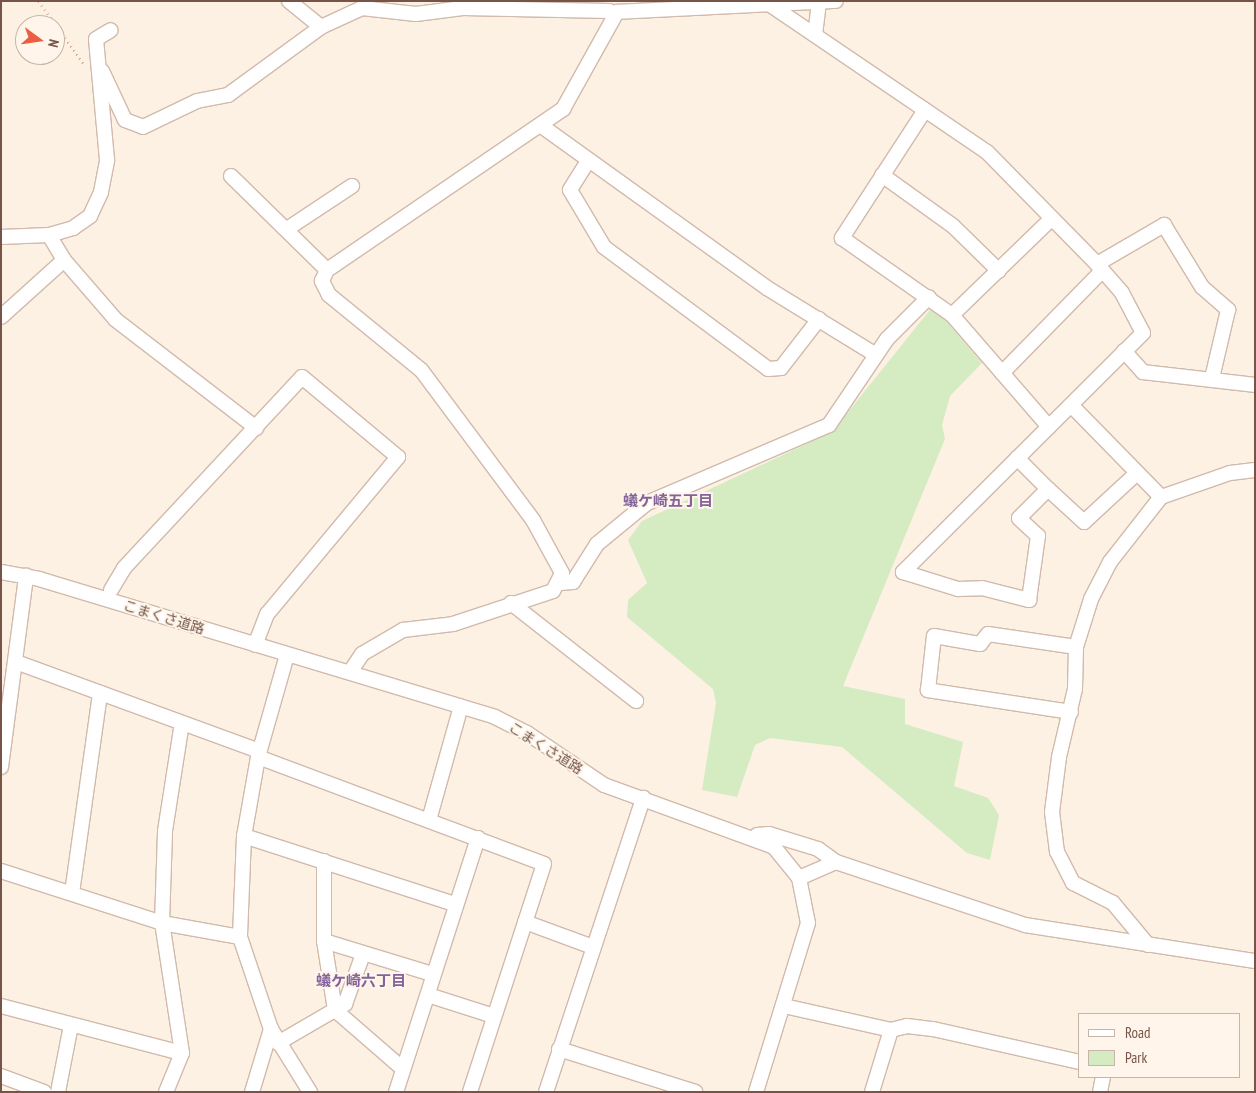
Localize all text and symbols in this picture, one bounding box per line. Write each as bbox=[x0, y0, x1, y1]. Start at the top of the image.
north arrow bbox=[15, 15, 65, 65]
text: N bbox=[44, 38, 63, 49]
district label: 蟻ケ崎五丁目 bbox=[623, 492, 713, 510]
street label: こまくさ道路 bbox=[121, 597, 207, 637]
street label: こまくさ道路 bbox=[506, 719, 586, 777]
district label: 蟻ケ崎六丁目 bbox=[316, 972, 406, 990]
legend bbox=[1078, 1013, 1241, 1078]
text: Road bbox=[1125, 1023, 1151, 1042]
text: Park bbox=[1125, 1048, 1147, 1067]

